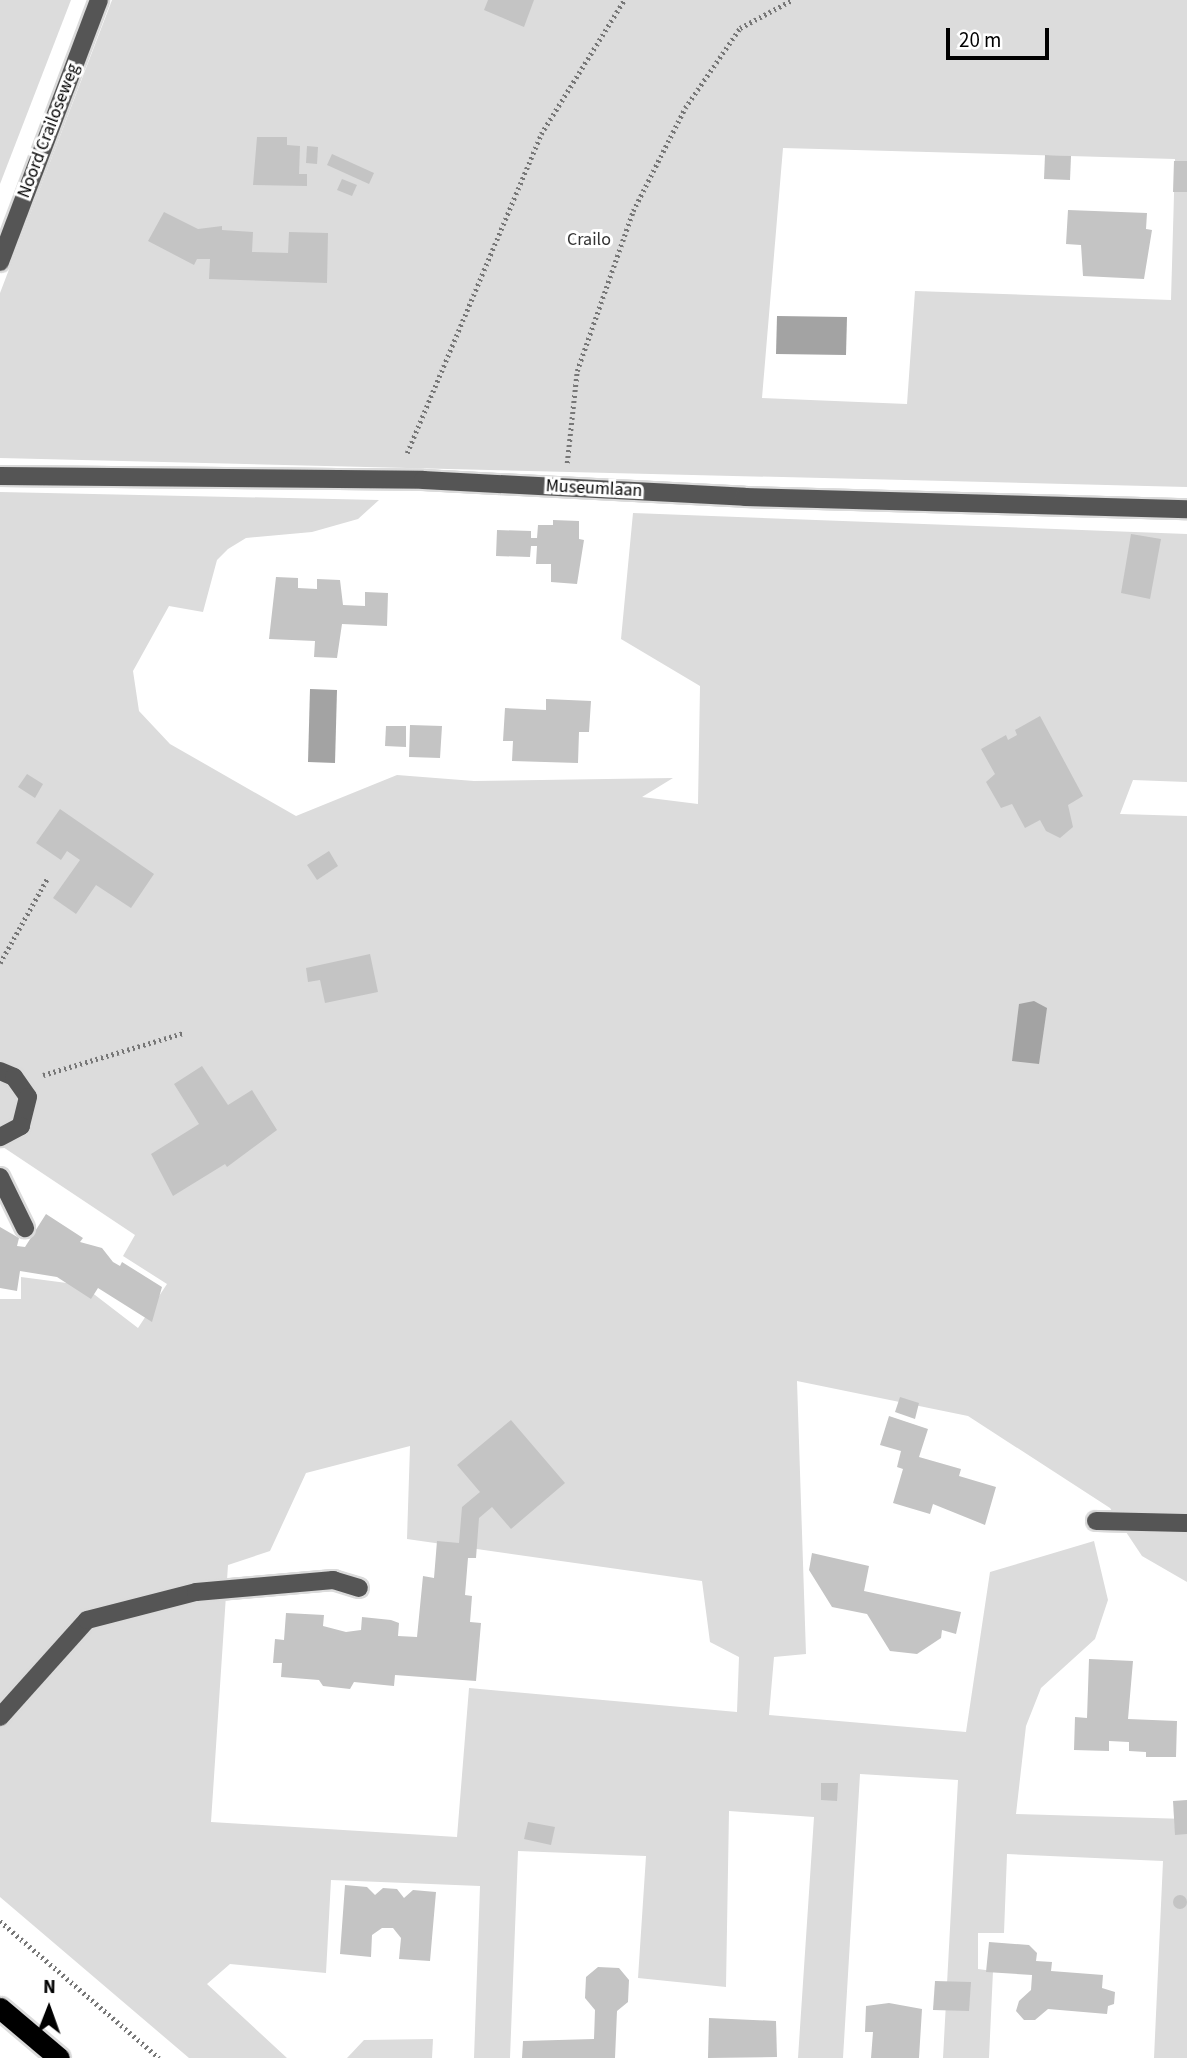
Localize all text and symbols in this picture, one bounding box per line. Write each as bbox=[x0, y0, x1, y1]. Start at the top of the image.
scale bar bbox=[949, 14, 1052, 58]
text: 20 m bbox=[959, 25, 1001, 55]
street label: Noord Crailoseweg bbox=[13, 61, 85, 201]
park label: Crailo bbox=[567, 229, 611, 251]
street label: Museumlaan bbox=[545, 476, 643, 502]
north arrow bbox=[14, 1974, 84, 2044]
text: N bbox=[43, 1974, 56, 2001]

